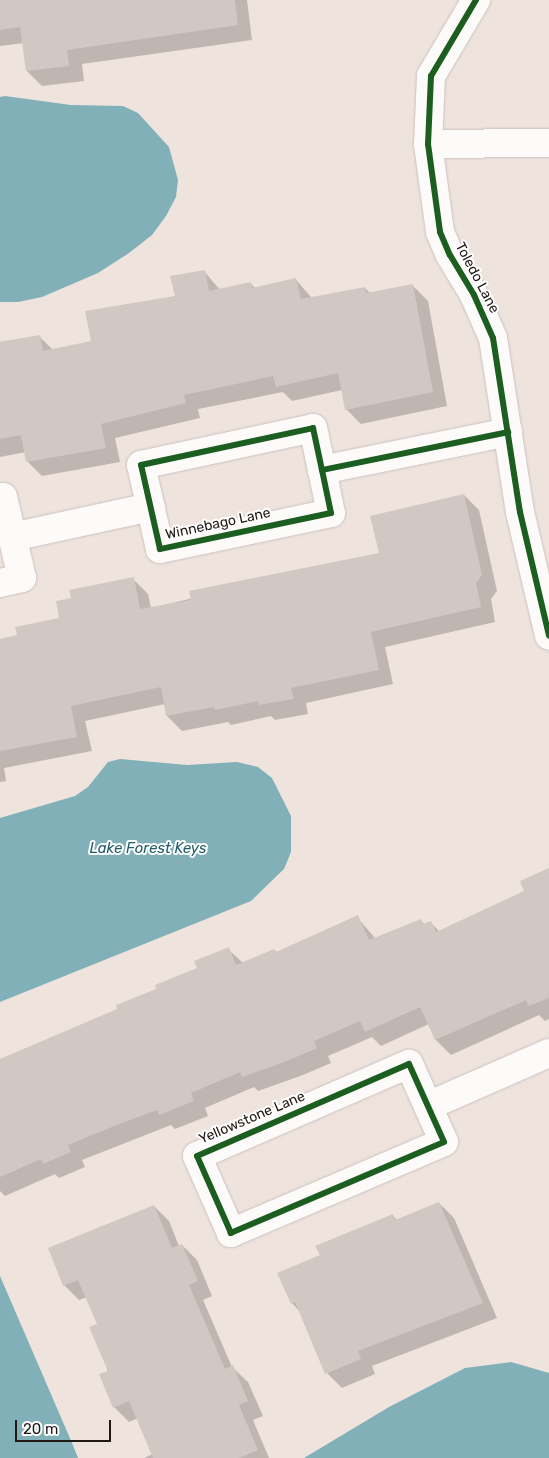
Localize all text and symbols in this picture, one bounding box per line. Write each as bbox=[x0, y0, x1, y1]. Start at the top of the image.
street label: Toledo Lane bbox=[451, 240, 503, 316]
street label: Winnebago Lane bbox=[164, 505, 272, 543]
water label: Lake Forest Keys bbox=[89, 840, 207, 858]
street label: Yellowstone Lane bbox=[196, 1088, 308, 1148]
scale bar bbox=[18, 1410, 114, 1442]
text: 20 m bbox=[23, 1420, 58, 1438]

